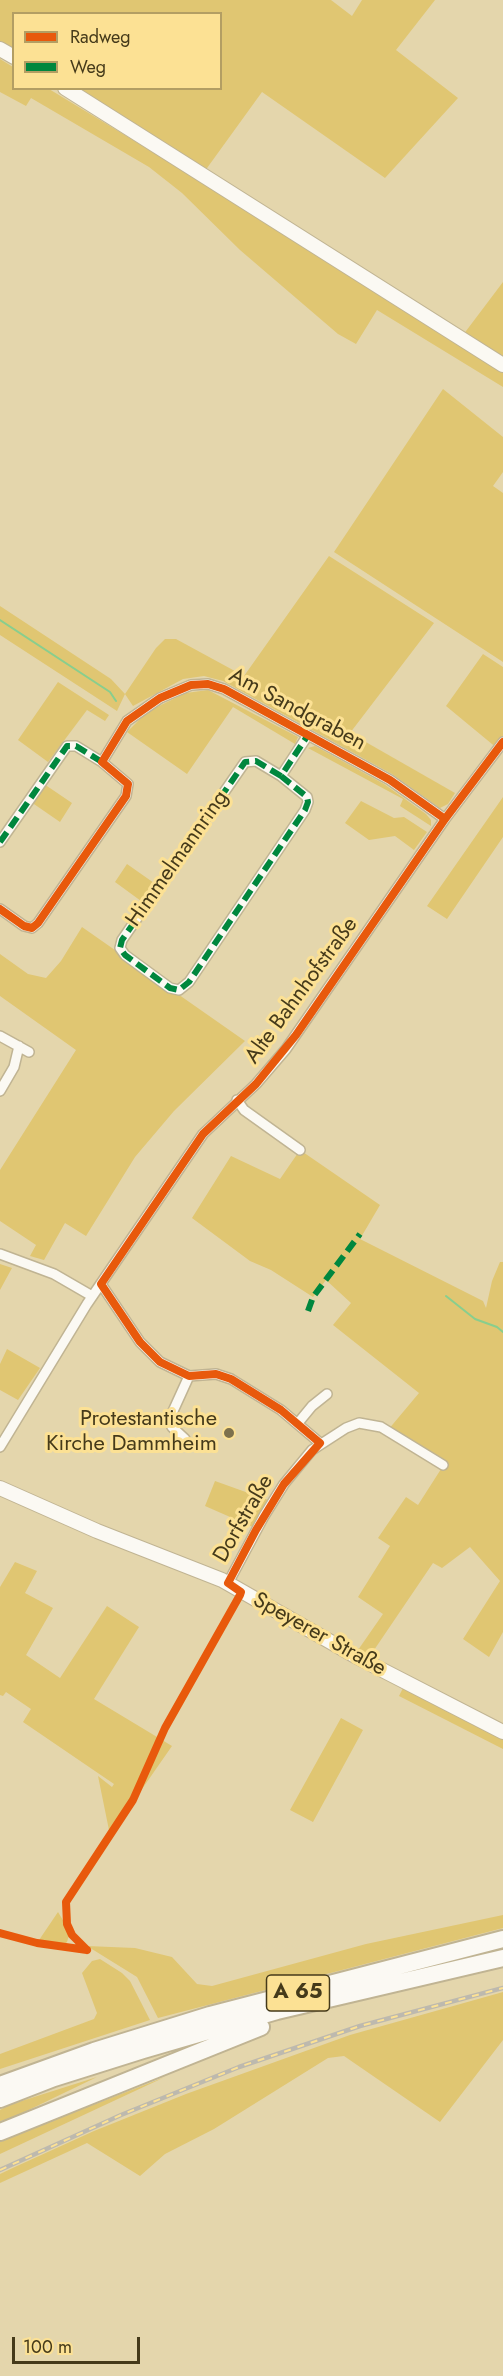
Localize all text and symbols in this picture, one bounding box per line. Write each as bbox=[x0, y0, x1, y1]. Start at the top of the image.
legend bbox=[12, 12, 222, 90]
text: Radweg bbox=[70, 24, 131, 50]
text: Weg bbox=[70, 54, 106, 80]
street label: Am Sandgraben bbox=[224, 663, 370, 757]
street label: Himmelmannring bbox=[121, 786, 235, 932]
street label: Alte Bahnhofstraße bbox=[240, 913, 364, 1069]
place label: Protestantische Kirche Dammheim bbox=[46, 1407, 217, 1458]
marker: Protestantische Kirche Dammheim bbox=[222, 1426, 236, 1440]
street label: Dorfstraße bbox=[208, 1470, 280, 1568]
street label: Speyerer Straße bbox=[248, 1588, 390, 1682]
road number: A 65 bbox=[266, 1975, 330, 2011]
scale bar bbox=[15, 2325, 142, 2363]
text: 100 m bbox=[23, 2334, 72, 2360]

